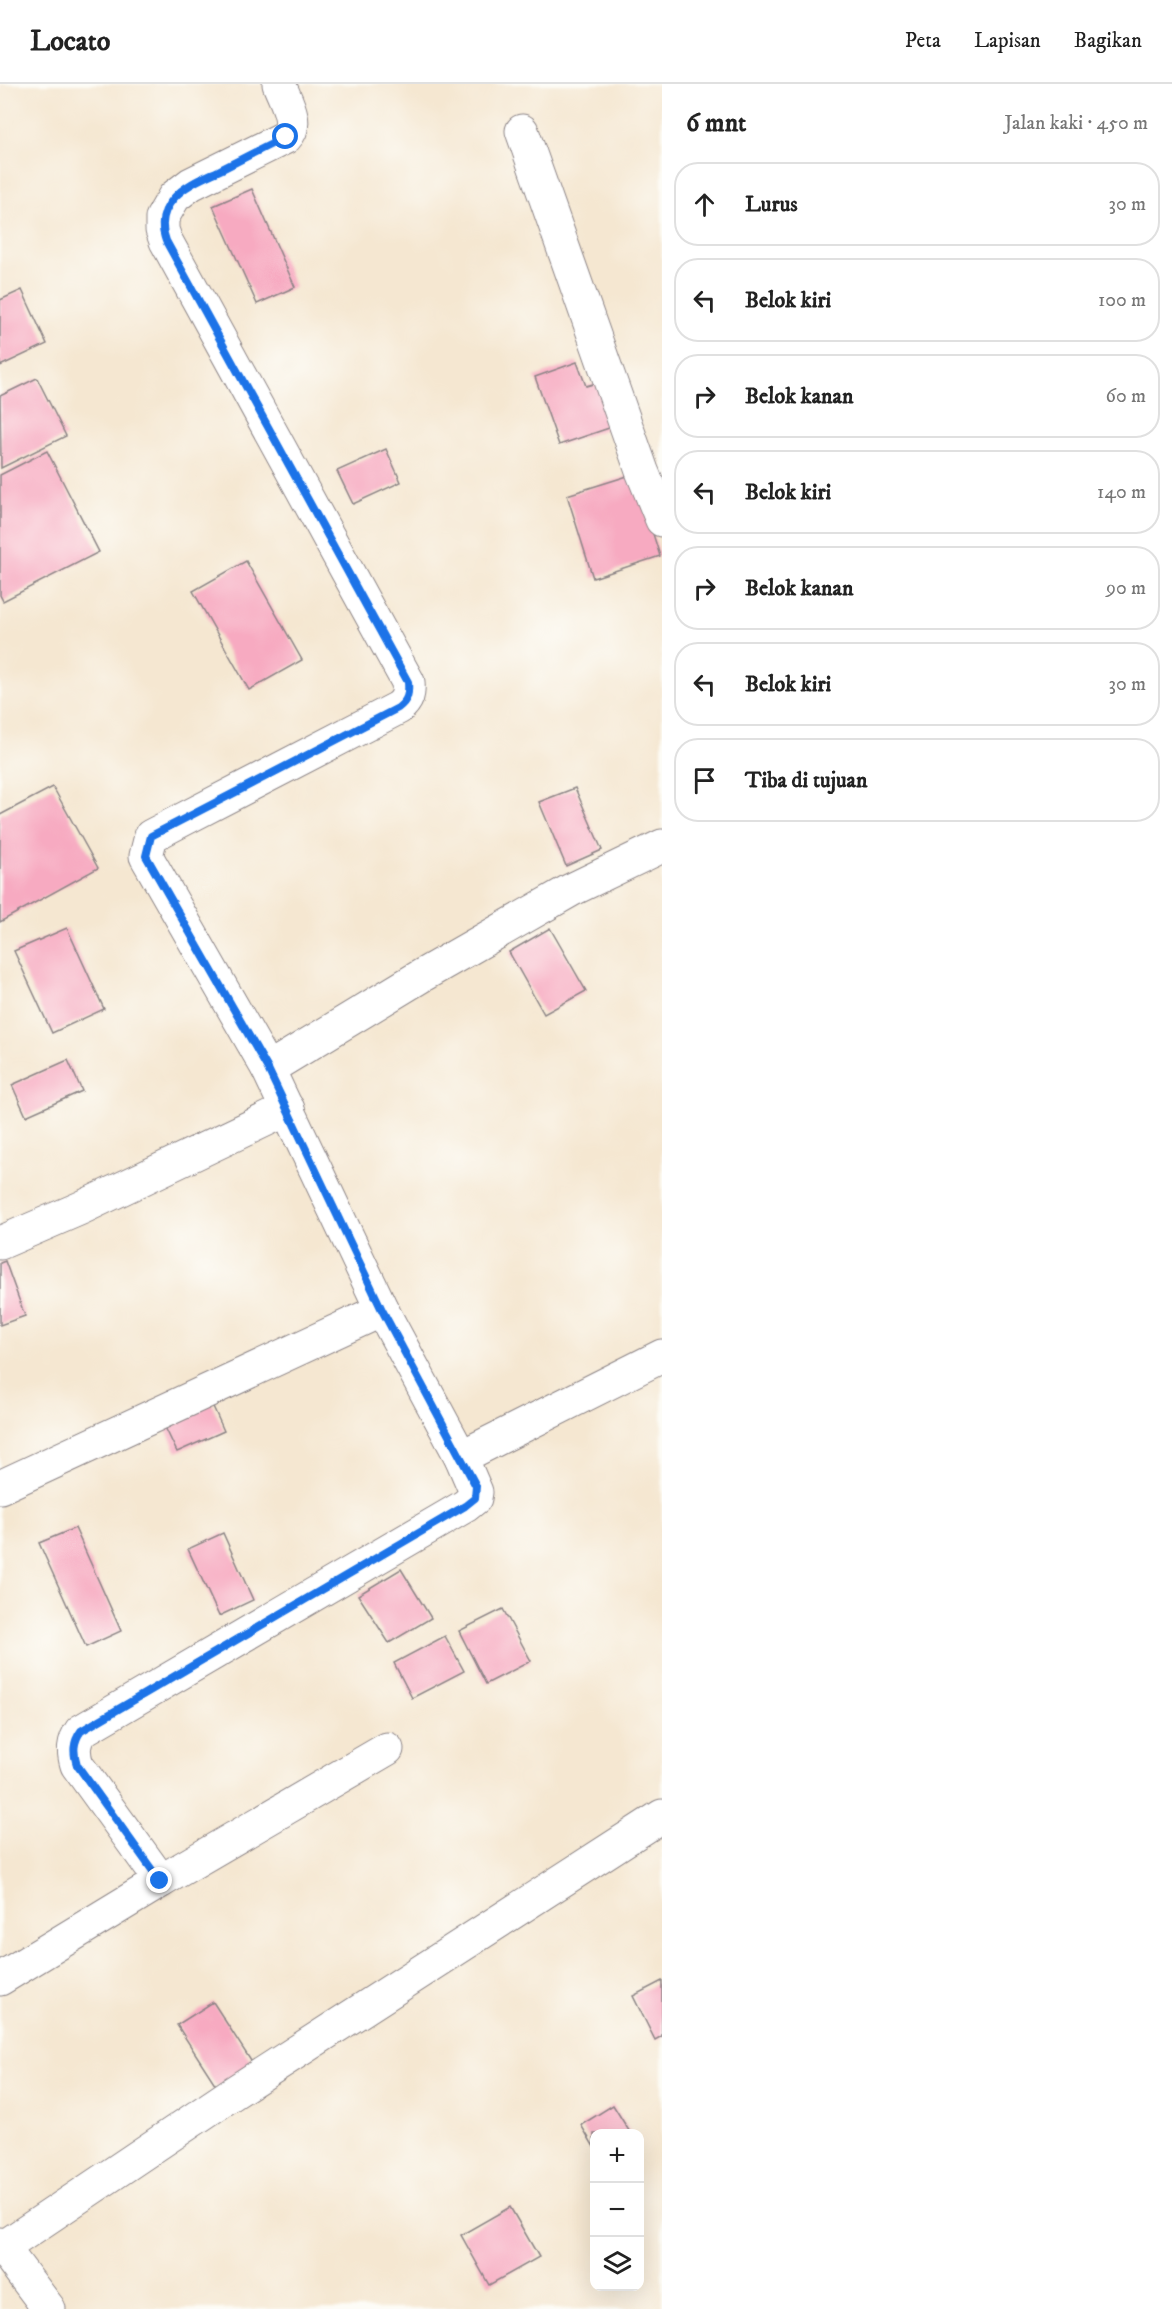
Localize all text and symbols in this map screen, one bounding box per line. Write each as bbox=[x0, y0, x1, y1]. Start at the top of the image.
text: Locato bbox=[30, 24, 110, 59]
text: Peta bbox=[905, 28, 941, 54]
text: Lapisan bbox=[974, 28, 1041, 54]
text: Bagikan bbox=[1074, 28, 1142, 54]
text: 6 mnt bbox=[686, 107, 746, 140]
text: Jalan kaki · 450 m bbox=[1004, 111, 1148, 136]
route start bbox=[272, 123, 298, 149]
icon: ahead bbox=[688, 188, 721, 221]
text: Lurus bbox=[745, 191, 798, 218]
text: 30 m bbox=[1108, 192, 1146, 217]
icon: left bbox=[688, 284, 721, 317]
text: Belok kiri bbox=[745, 287, 831, 314]
text: 100 m bbox=[1098, 288, 1146, 313]
icon: right bbox=[688, 380, 721, 413]
text: Belok kanan bbox=[745, 383, 853, 410]
text: 60 m bbox=[1106, 384, 1146, 409]
icon: left bbox=[688, 476, 721, 509]
text: Belok kiri bbox=[745, 479, 831, 506]
text: 140 m bbox=[1097, 480, 1146, 505]
icon: right bbox=[688, 572, 721, 605]
text: Belok kanan bbox=[745, 575, 853, 602]
text: 90 m bbox=[1106, 576, 1146, 601]
icon: left bbox=[688, 668, 721, 701]
text: Belok kiri bbox=[745, 671, 831, 698]
text: 30 m bbox=[1108, 672, 1146, 697]
icon: arrive bbox=[688, 764, 721, 797]
text: Tiba di tujuan bbox=[745, 767, 867, 794]
route end bbox=[146, 1867, 172, 1893]
map controls bbox=[590, 2129, 644, 2291]
button: + bbox=[590, 2129, 644, 2183]
button: − bbox=[590, 2183, 644, 2237]
button: layers bbox=[590, 2237, 644, 2291]

